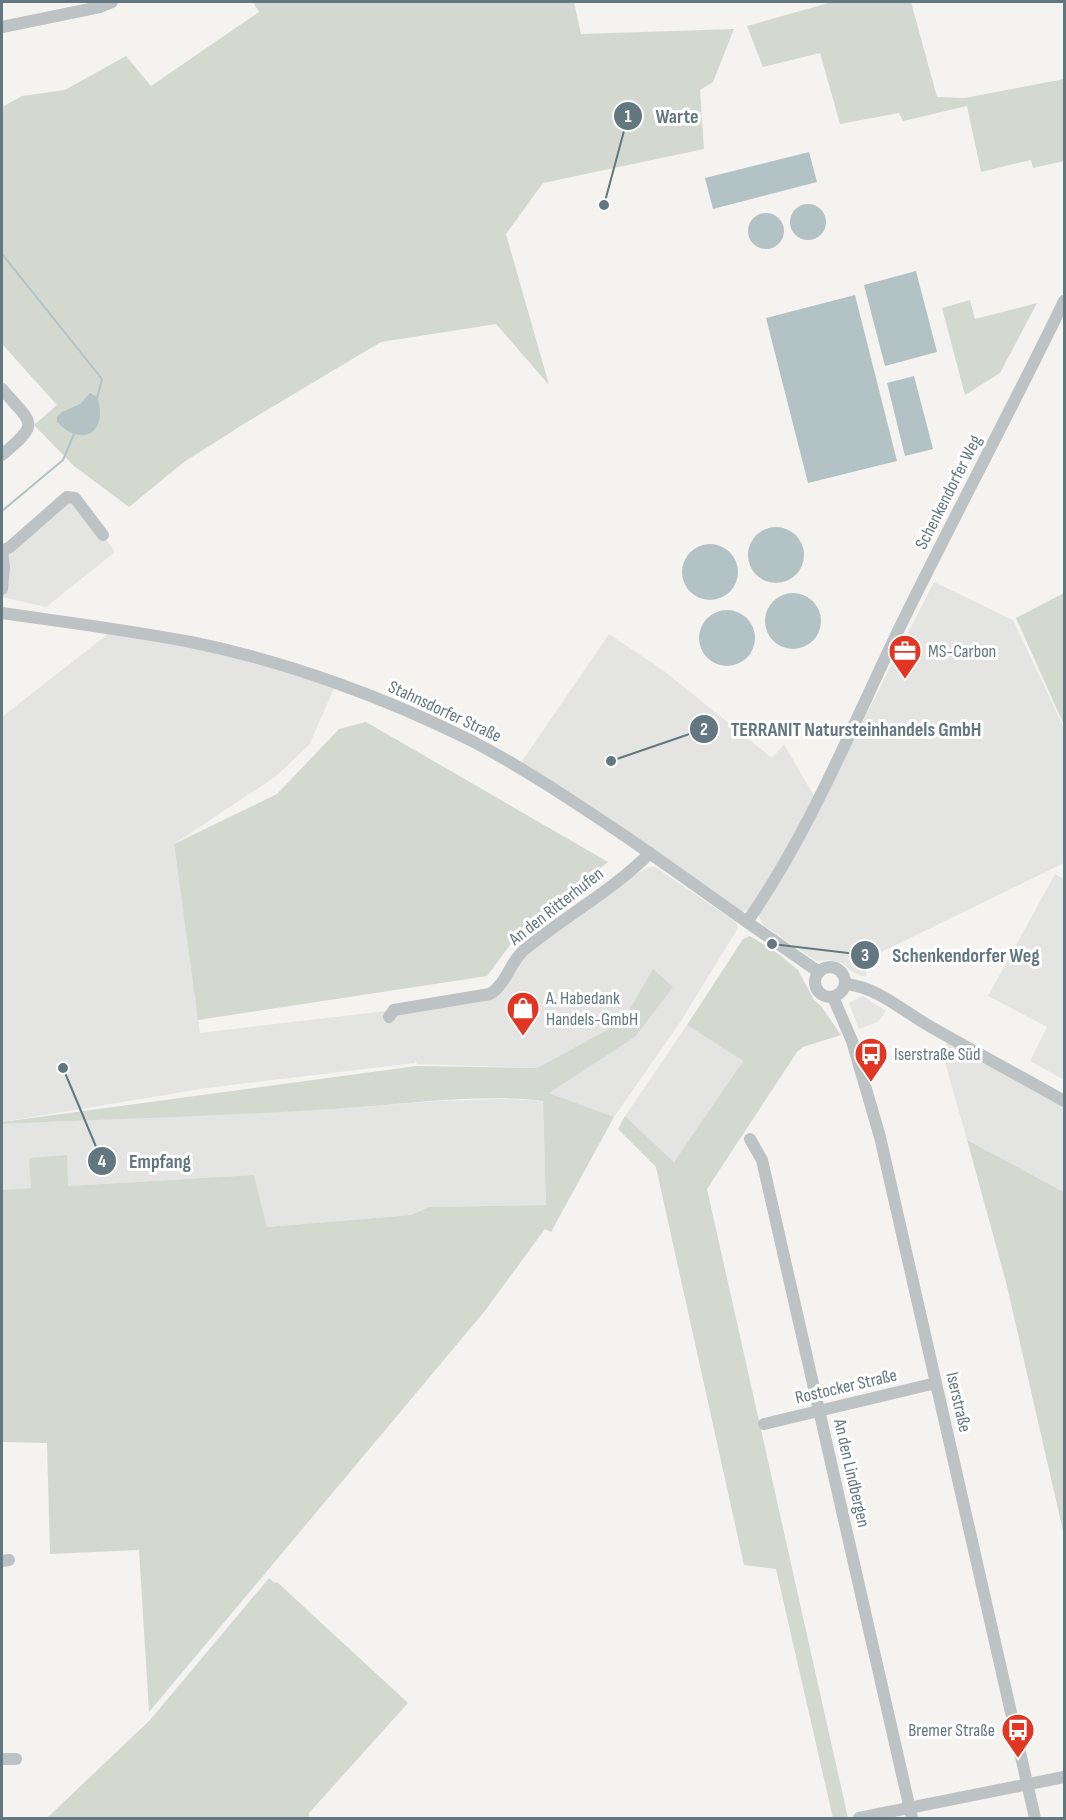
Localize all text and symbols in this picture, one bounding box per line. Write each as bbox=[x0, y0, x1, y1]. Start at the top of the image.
callout: Warte bbox=[613, 97, 710, 135]
text: Warte bbox=[655, 105, 699, 129]
text: 1 bbox=[624, 106, 632, 127]
street label: Schenkendorfer Weg bbox=[911, 432, 986, 553]
office icon: MS-Carbon bbox=[887, 633, 923, 680]
place label: MS-Carbon bbox=[928, 641, 996, 662]
street label: Stahnsdorfer Straße bbox=[385, 676, 505, 747]
callout: TERRANIT Natursteinhandels GmbH bbox=[689, 710, 993, 748]
text: TERRANIT Natursteinhandels GmbH bbox=[731, 718, 981, 742]
text: 2 bbox=[700, 719, 708, 740]
street label: An den Ritterhufen bbox=[504, 863, 608, 950]
callout: Schenkendorfer Weg bbox=[850, 936, 1052, 974]
text: Schenkendorfer Weg bbox=[892, 944, 1040, 968]
text: 3 bbox=[861, 945, 869, 966]
place label: A. Habedank Handels-GmbH bbox=[545, 988, 638, 1030]
shop icon: A. Habedank Handels-GmbH bbox=[505, 990, 541, 1037]
bus stop icon: Iserstraße Süd bbox=[853, 1036, 889, 1083]
place label: Iserstraße Süd bbox=[894, 1044, 980, 1065]
callout: Empfang bbox=[87, 1142, 203, 1180]
text: Empfang bbox=[129, 1150, 192, 1174]
text: 4 bbox=[98, 1151, 107, 1172]
street label: Rostocker Straße bbox=[793, 1365, 899, 1408]
street label: Iserstraße bbox=[941, 1370, 976, 1434]
street label: An den Lindbergen bbox=[829, 1416, 874, 1529]
bus stop icon: Bremer Straße bbox=[1000, 1712, 1036, 1759]
place label: Bremer Straße bbox=[908, 1720, 995, 1741]

